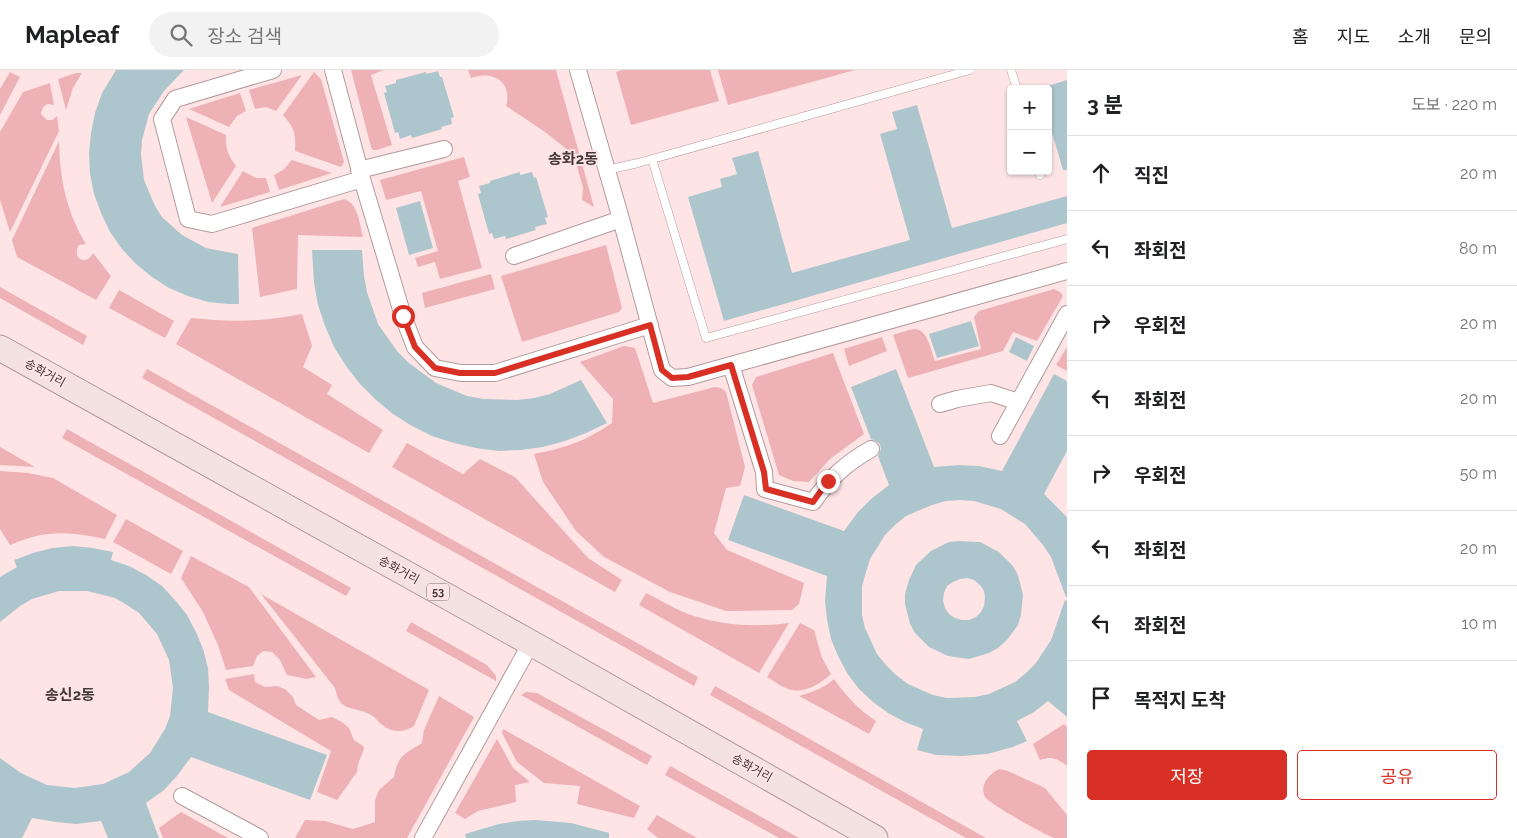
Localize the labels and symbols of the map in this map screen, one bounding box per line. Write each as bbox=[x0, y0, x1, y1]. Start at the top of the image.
district label: 송화2동 bbox=[548, 150, 598, 168]
route start bbox=[392, 305, 415, 328]
street label: 송화거리 bbox=[22, 356, 68, 390]
route end bbox=[817, 470, 840, 493]
street label: 송화거리 bbox=[376, 553, 422, 587]
road number: 53 bbox=[427, 584, 449, 600]
district label: 송신2동 bbox=[45, 686, 95, 704]
street label: 송화거리 bbox=[729, 751, 775, 785]

